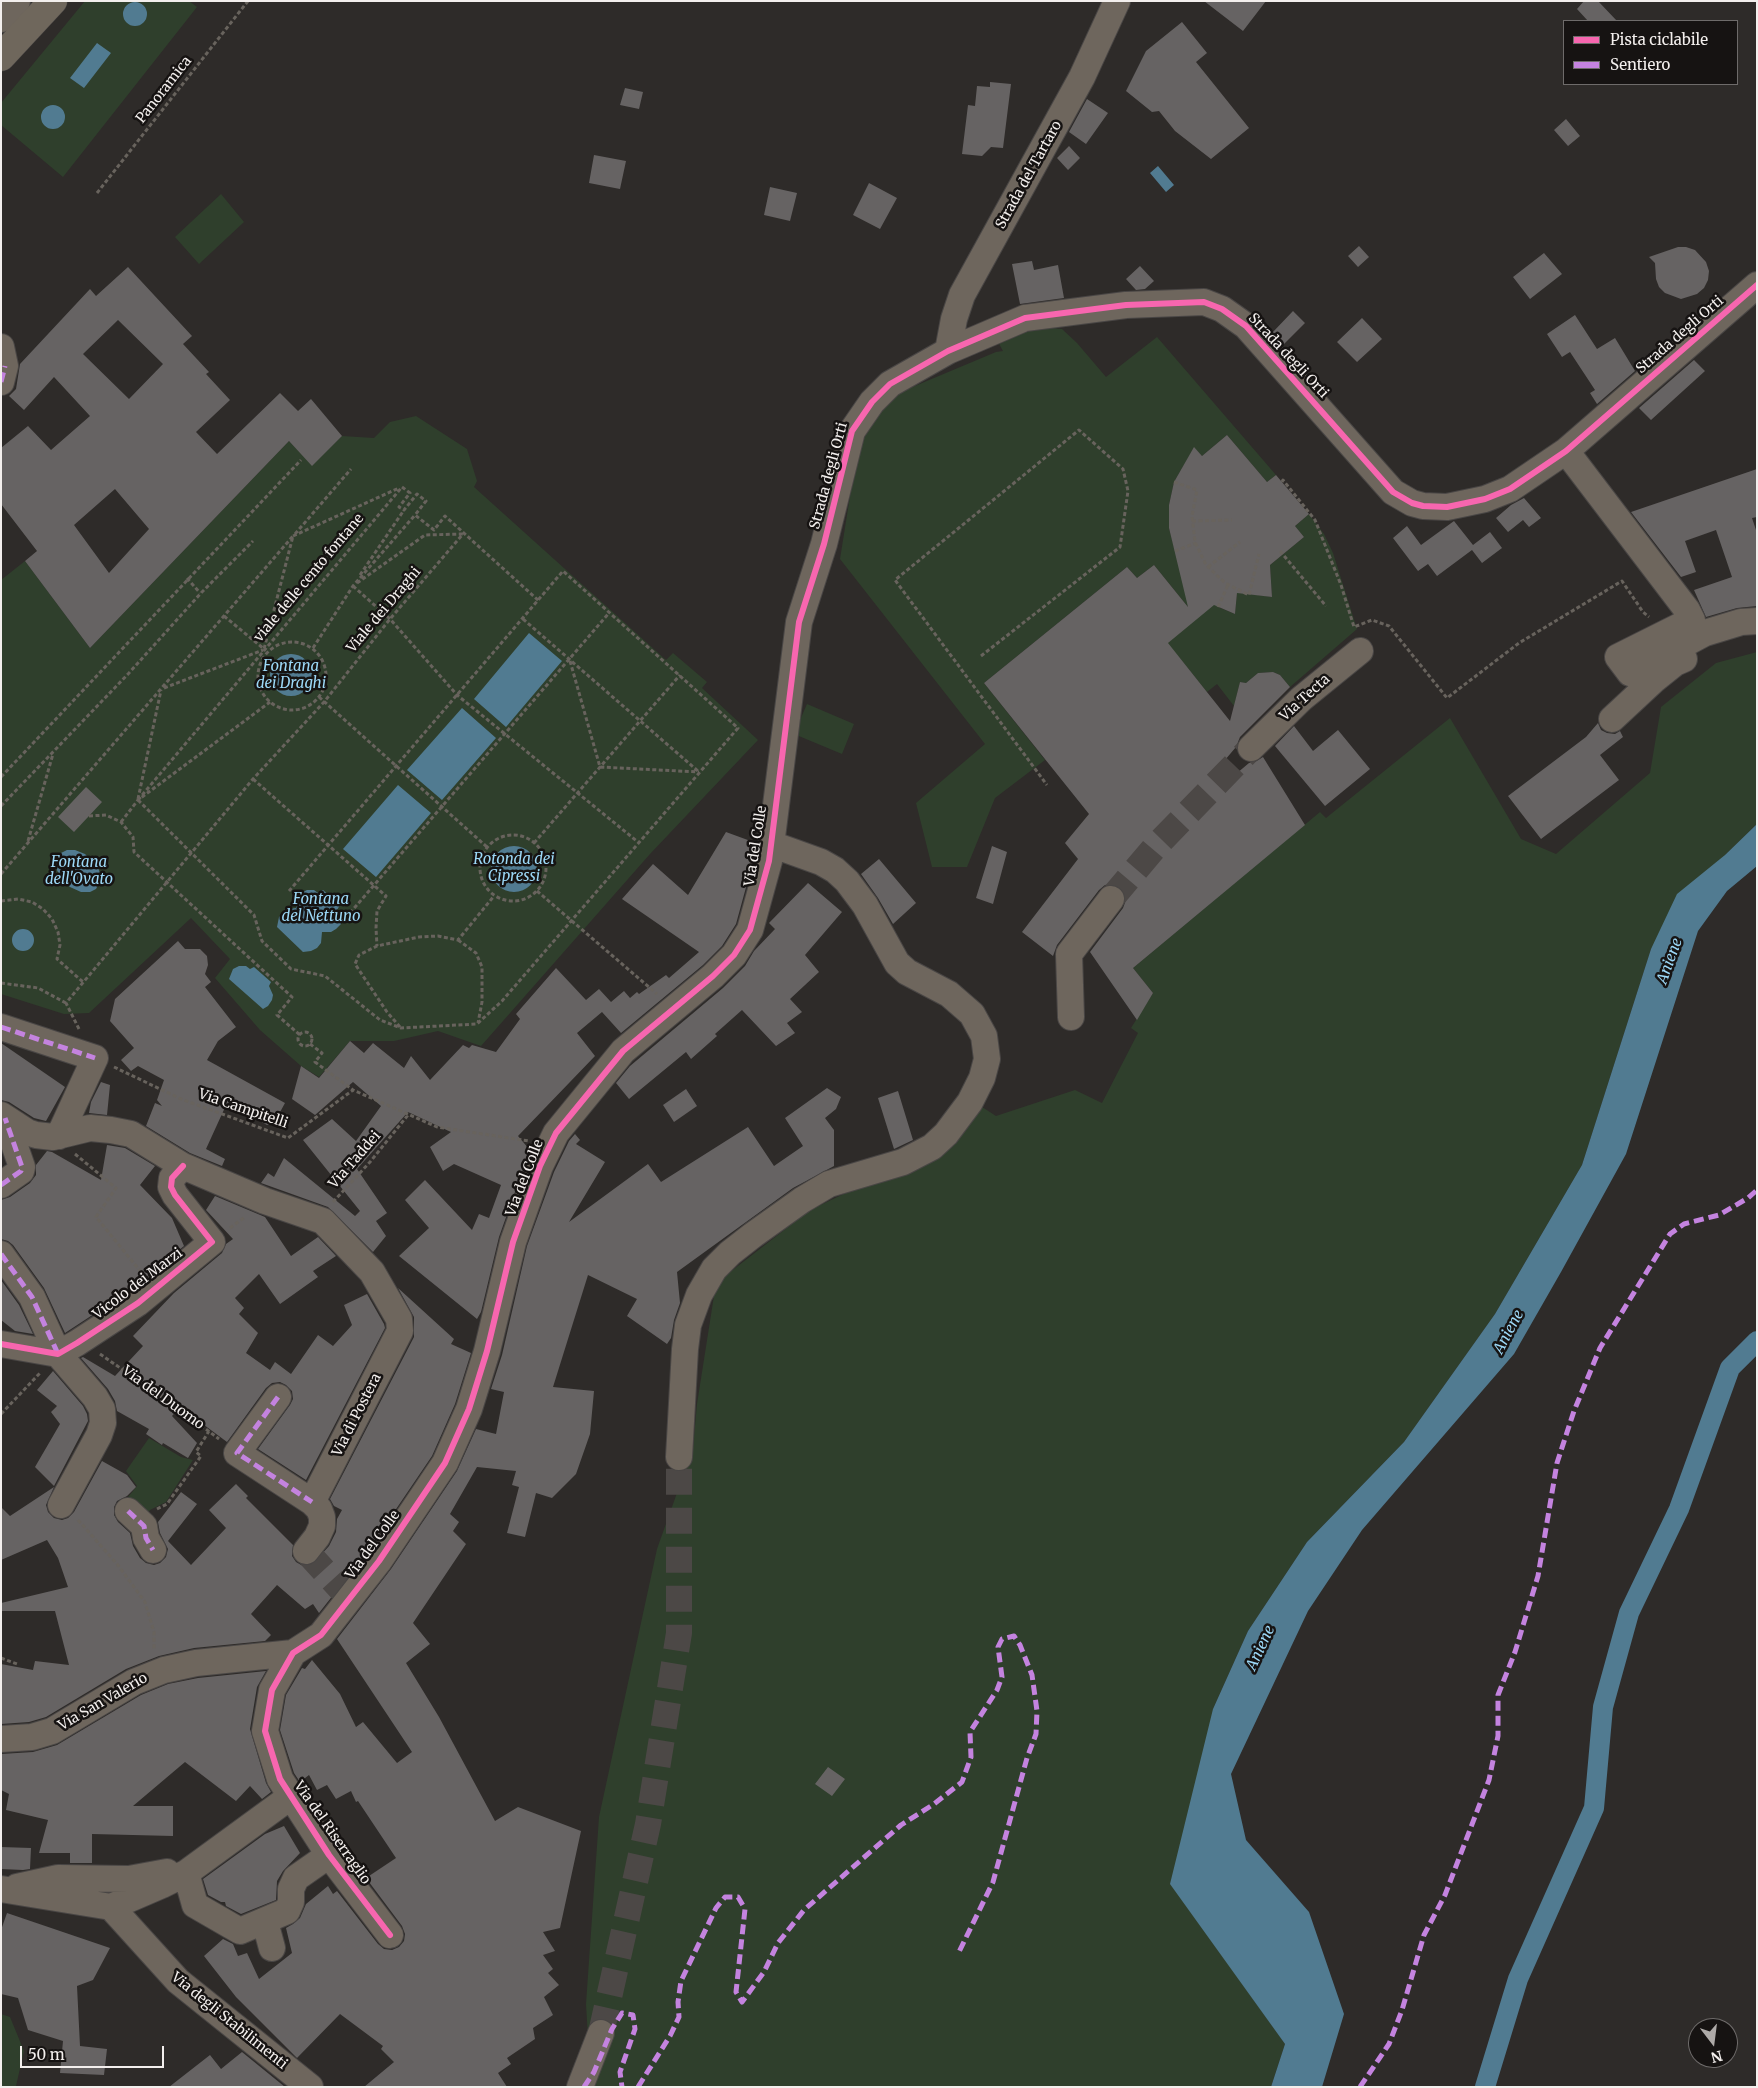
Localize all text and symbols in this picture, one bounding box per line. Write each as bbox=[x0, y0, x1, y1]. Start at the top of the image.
legend bbox=[1563, 20, 1738, 85]
text: Pista ciclabile bbox=[1610, 30, 1708, 49]
street label: Panoramica bbox=[133, 53, 195, 127]
text: Sentiero bbox=[1610, 55, 1670, 74]
street label: Strada del Tartaro bbox=[992, 118, 1066, 232]
street label: Strada degli Orti bbox=[1633, 293, 1727, 377]
street label: Strada degli Orti bbox=[1244, 310, 1332, 402]
street label: Strada degli Orti bbox=[807, 421, 851, 531]
street label: viale delle cento fontane bbox=[250, 510, 368, 646]
street label: Viale dei Draghi bbox=[343, 564, 425, 656]
water label: Fontana dei Draghi bbox=[256, 658, 326, 693]
street label: Via Tecta bbox=[1277, 671, 1333, 725]
street label: Via del Colle bbox=[741, 805, 771, 887]
water label: Rotonda dei Cipressi bbox=[473, 851, 555, 886]
water label: Fontana dell'Ovato bbox=[45, 854, 113, 889]
water label: Fontana del Nettuno bbox=[282, 891, 360, 926]
water label: Aniene bbox=[1653, 936, 1687, 986]
street label: Via Campitelli bbox=[196, 1086, 290, 1132]
street label: Via Taddei bbox=[326, 1128, 384, 1192]
street label: Via del Colle bbox=[503, 1137, 547, 1219]
street label: Vicolo dei Marzi bbox=[90, 1245, 186, 1323]
water label: Aniene bbox=[1490, 1307, 1528, 1357]
street label: Via del Duomo bbox=[119, 1363, 207, 1433]
street label: Via di Postera bbox=[329, 1371, 385, 1459]
street label: Via del Colle bbox=[342, 1507, 404, 1583]
water label: Aniene bbox=[1243, 1623, 1279, 1673]
street label: Via San Valerio bbox=[56, 1670, 150, 1734]
street label: Via del Riserraglio bbox=[290, 1778, 374, 1888]
street label: Via degli Stabilimenti bbox=[168, 1969, 290, 2073]
north arrow bbox=[1688, 2018, 1738, 2068]
scale bar bbox=[22, 2036, 166, 2068]
text: 50 m bbox=[28, 2045, 65, 2064]
text: N bbox=[1709, 2046, 1724, 2067]

